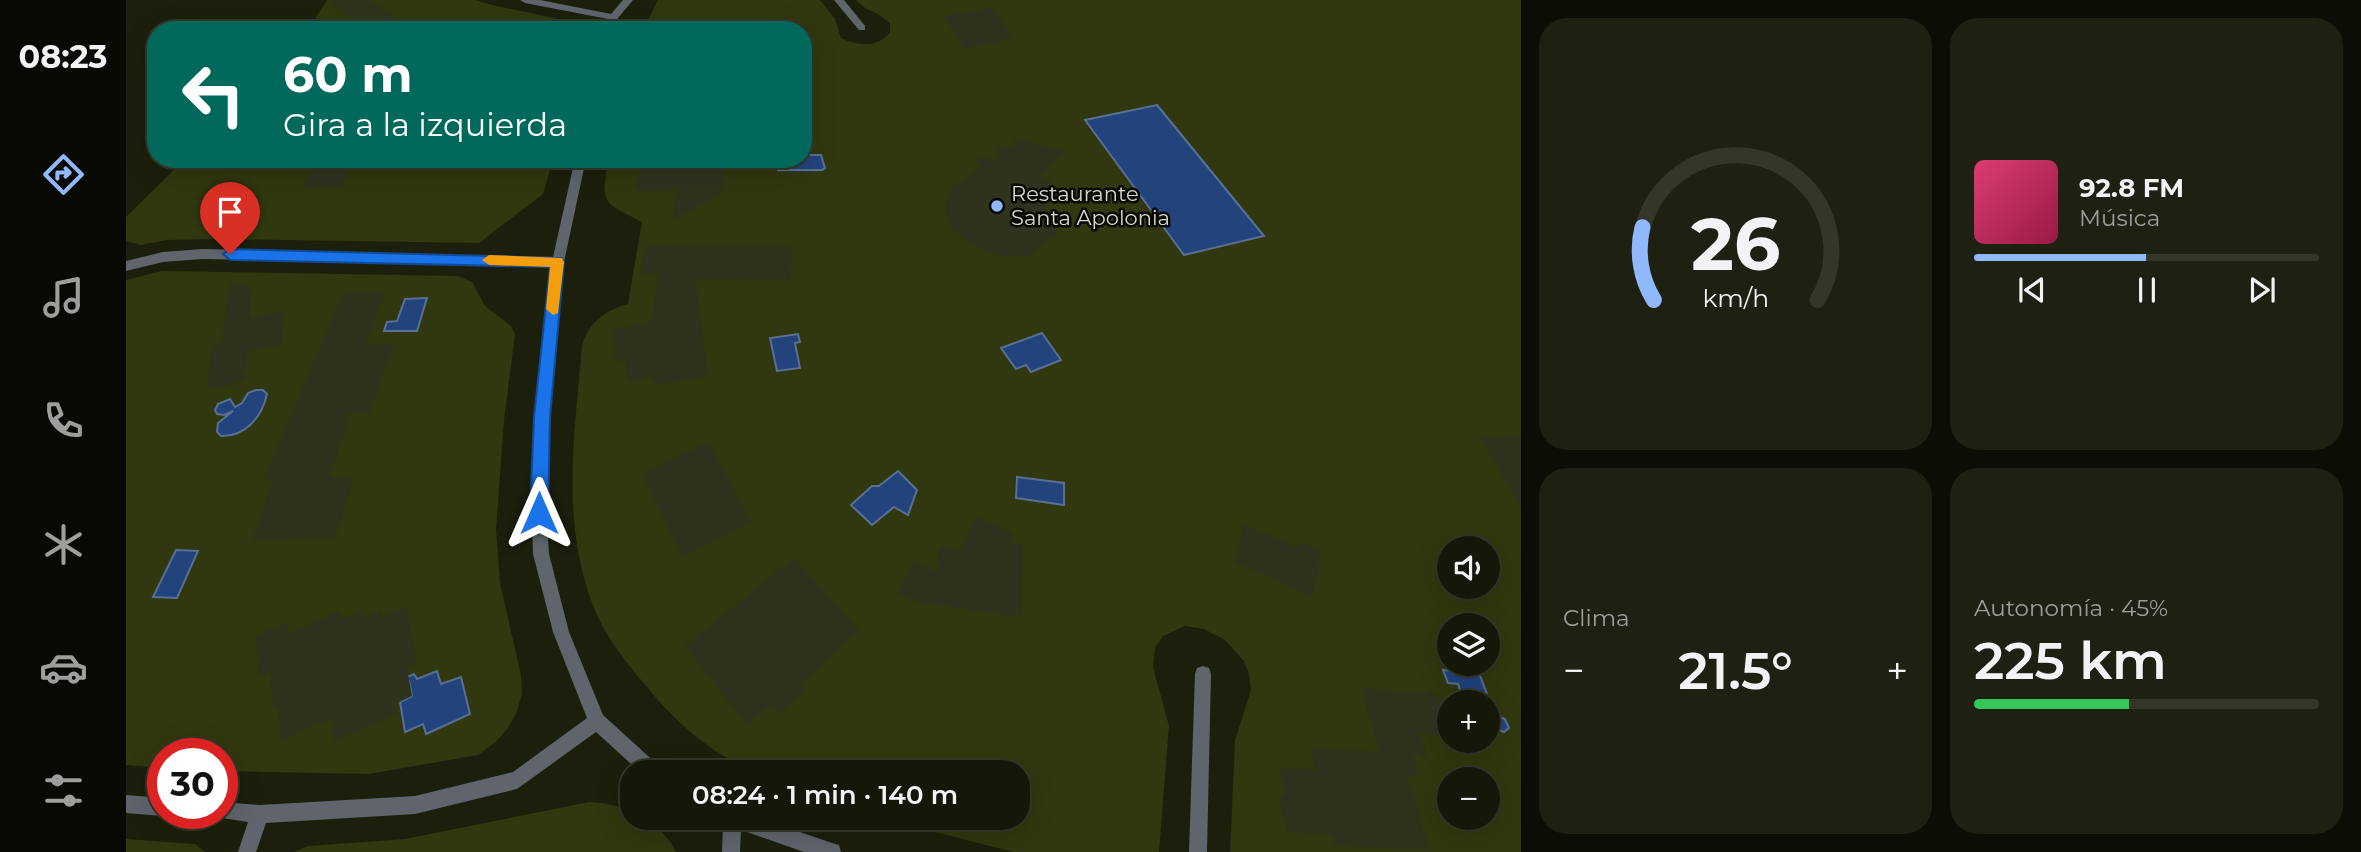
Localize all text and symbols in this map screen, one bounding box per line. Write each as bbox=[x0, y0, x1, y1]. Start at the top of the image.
text: 08:23 bbox=[18, 37, 108, 76]
text: 60 m bbox=[283, 45, 413, 104]
icon: left bbox=[168, 49, 259, 140]
text: Gira a la izquierda bbox=[283, 105, 567, 144]
icon: directions bbox=[39, 150, 88, 199]
text: 92.8 FM bbox=[2079, 172, 2184, 204]
place label: Restaurante Santa Apolonia bbox=[1011, 181, 1170, 230]
pin bbox=[200, 182, 260, 254]
icon: arrive bbox=[211, 193, 249, 231]
marker: Restaurante Santa Apolonia bbox=[989, 198, 1005, 214]
text: 26 bbox=[1691, 201, 1780, 289]
text: Música bbox=[2079, 204, 2160, 232]
icon: previous bbox=[2013, 271, 2051, 309]
icon: pause bbox=[2128, 271, 2166, 309]
icon: next bbox=[2243, 271, 2281, 309]
icon: music bbox=[39, 273, 88, 322]
text: km/h bbox=[1702, 283, 1769, 313]
icon: phone bbox=[39, 396, 88, 445]
position arrow bbox=[502, 476, 576, 550]
icon: climate bbox=[39, 520, 88, 569]
map controls bbox=[1437, 536, 1500, 830]
button: sound bbox=[1437, 536, 1500, 599]
text: Autonomía · 45% bbox=[1974, 594, 2168, 622]
text: Clima bbox=[1563, 604, 1630, 632]
button: layers bbox=[1437, 613, 1500, 676]
text: 225 km bbox=[1974, 629, 2167, 692]
text: 21.5° bbox=[1678, 639, 1793, 702]
icon: car bbox=[39, 643, 88, 692]
text: − bbox=[1563, 647, 1585, 694]
text: + bbox=[1886, 647, 1908, 694]
button: + bbox=[1437, 690, 1500, 753]
speed limit sign: 30 bbox=[147, 738, 238, 829]
icon: filters bbox=[39, 766, 88, 815]
button: − bbox=[1437, 767, 1500, 830]
text: 08:24 · 1 min · 140 m bbox=[692, 779, 958, 811]

